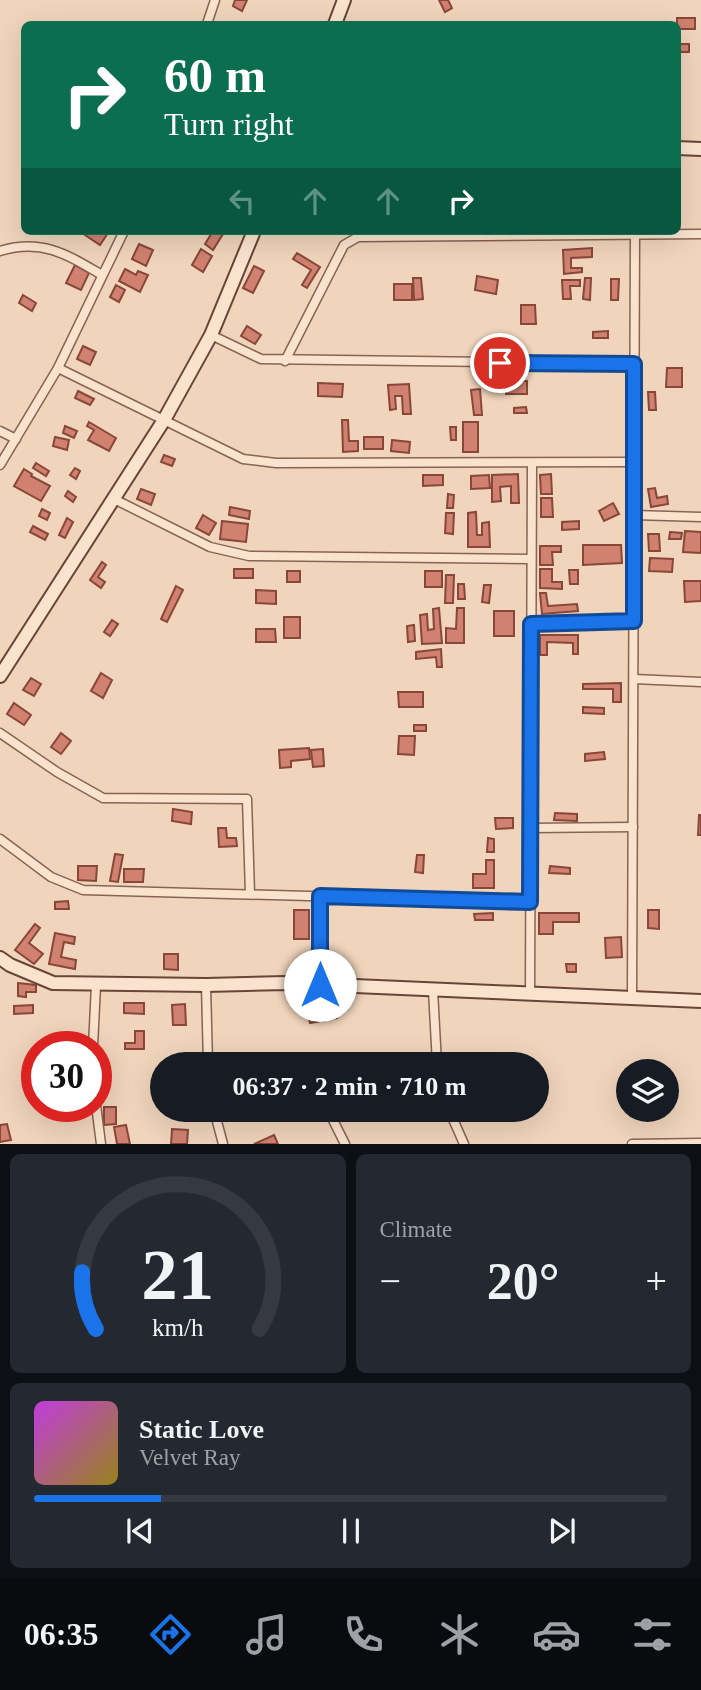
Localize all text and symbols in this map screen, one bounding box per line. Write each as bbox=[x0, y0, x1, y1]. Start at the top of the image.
text: 60 m bbox=[164, 48, 266, 103]
icon: right bbox=[49, 49, 140, 140]
text: Turn right bbox=[164, 106, 294, 142]
icon: left bbox=[223, 182, 261, 220]
icon: ahead bbox=[296, 182, 334, 220]
icon: ahead bbox=[369, 182, 407, 220]
icon: right bbox=[442, 182, 480, 220]
pin bbox=[470, 333, 530, 393]
icon: arrive bbox=[481, 344, 519, 382]
position arrow bbox=[283, 948, 357, 1022]
speed limit sign: 30 bbox=[21, 1031, 112, 1122]
map controls bbox=[616, 1059, 679, 1122]
button: layers bbox=[616, 1059, 679, 1122]
text: 06:37 · 2 min · 710 m bbox=[233, 1072, 467, 1101]
text: Climate bbox=[380, 1217, 452, 1242]
text: 21 bbox=[141, 1235, 214, 1316]
text: 20° bbox=[487, 1253, 560, 1310]
text: − bbox=[380, 1260, 401, 1302]
text: + bbox=[646, 1260, 667, 1302]
text: km/h bbox=[152, 1314, 204, 1341]
text: Static Love bbox=[139, 1415, 264, 1444]
text: Velvet Ray bbox=[139, 1445, 241, 1470]
icon: previous bbox=[121, 1512, 159, 1550]
icon: pause bbox=[332, 1512, 370, 1550]
icon: next bbox=[543, 1512, 581, 1550]
icon: directions bbox=[146, 1610, 195, 1659]
icon: music bbox=[242, 1610, 291, 1659]
icon: phone bbox=[339, 1610, 388, 1659]
icon: climate bbox=[435, 1610, 484, 1659]
icon: car bbox=[532, 1610, 581, 1659]
icon: filters bbox=[628, 1610, 677, 1659]
text: 06:35 bbox=[24, 1616, 98, 1652]

